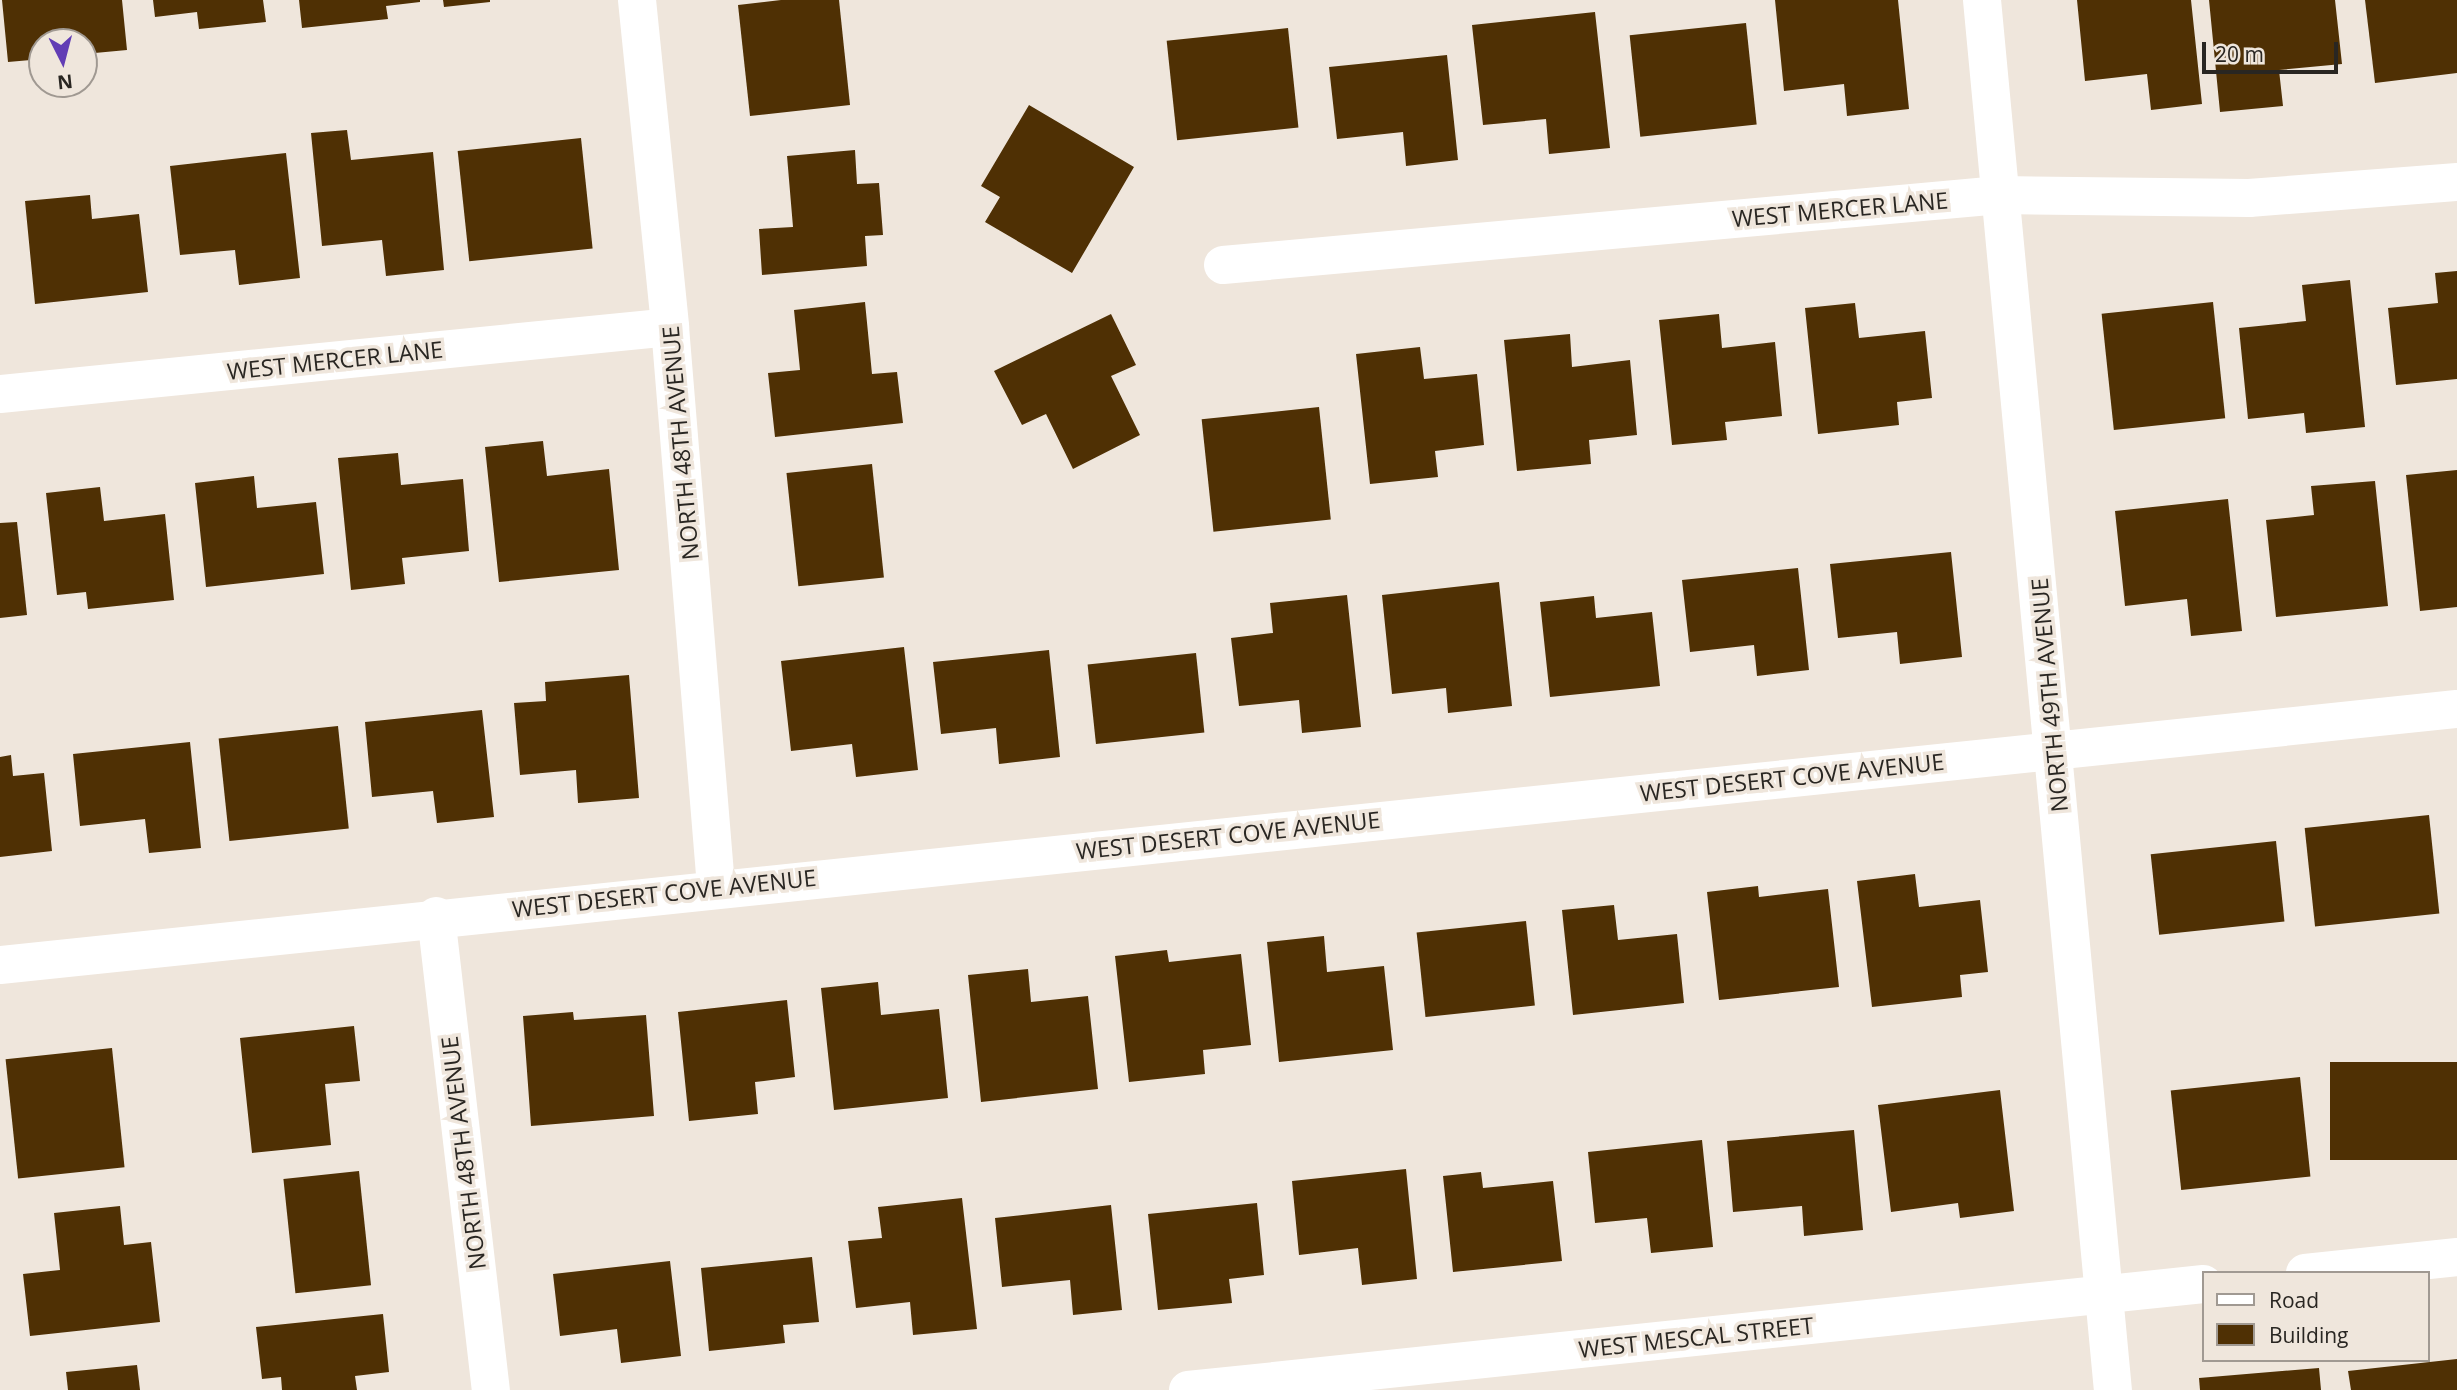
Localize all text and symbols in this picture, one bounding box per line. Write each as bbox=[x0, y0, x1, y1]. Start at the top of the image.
north arrow bbox=[28, 28, 98, 98]
scale bar bbox=[2205, 28, 2342, 72]
text: 20 m bbox=[2215, 40, 2264, 68]
text: N bbox=[56, 68, 74, 96]
street label: WEST MERCER LANE bbox=[1731, 186, 1949, 232]
street label: NORTH 48TH AVENUE bbox=[656, 325, 704, 561]
street label: WEST MERCER LANE bbox=[226, 335, 444, 385]
street label: NORTH 49TH AVENUE bbox=[2025, 577, 2073, 813]
street label: WEST DESERT COVE AVENUE bbox=[1639, 747, 1945, 807]
street label: WEST DESERT COVE AVENUE bbox=[1075, 805, 1381, 865]
street label: WEST DESERT COVE AVENUE bbox=[511, 863, 817, 923]
street label: NORTH 48TH AVENUE bbox=[435, 1035, 491, 1271]
legend bbox=[2202, 1271, 2429, 1362]
text: Road bbox=[2269, 1286, 2319, 1314]
street label: WEST MESCAL STREET bbox=[1577, 1311, 1815, 1363]
text: Building bbox=[2269, 1321, 2348, 1349]

